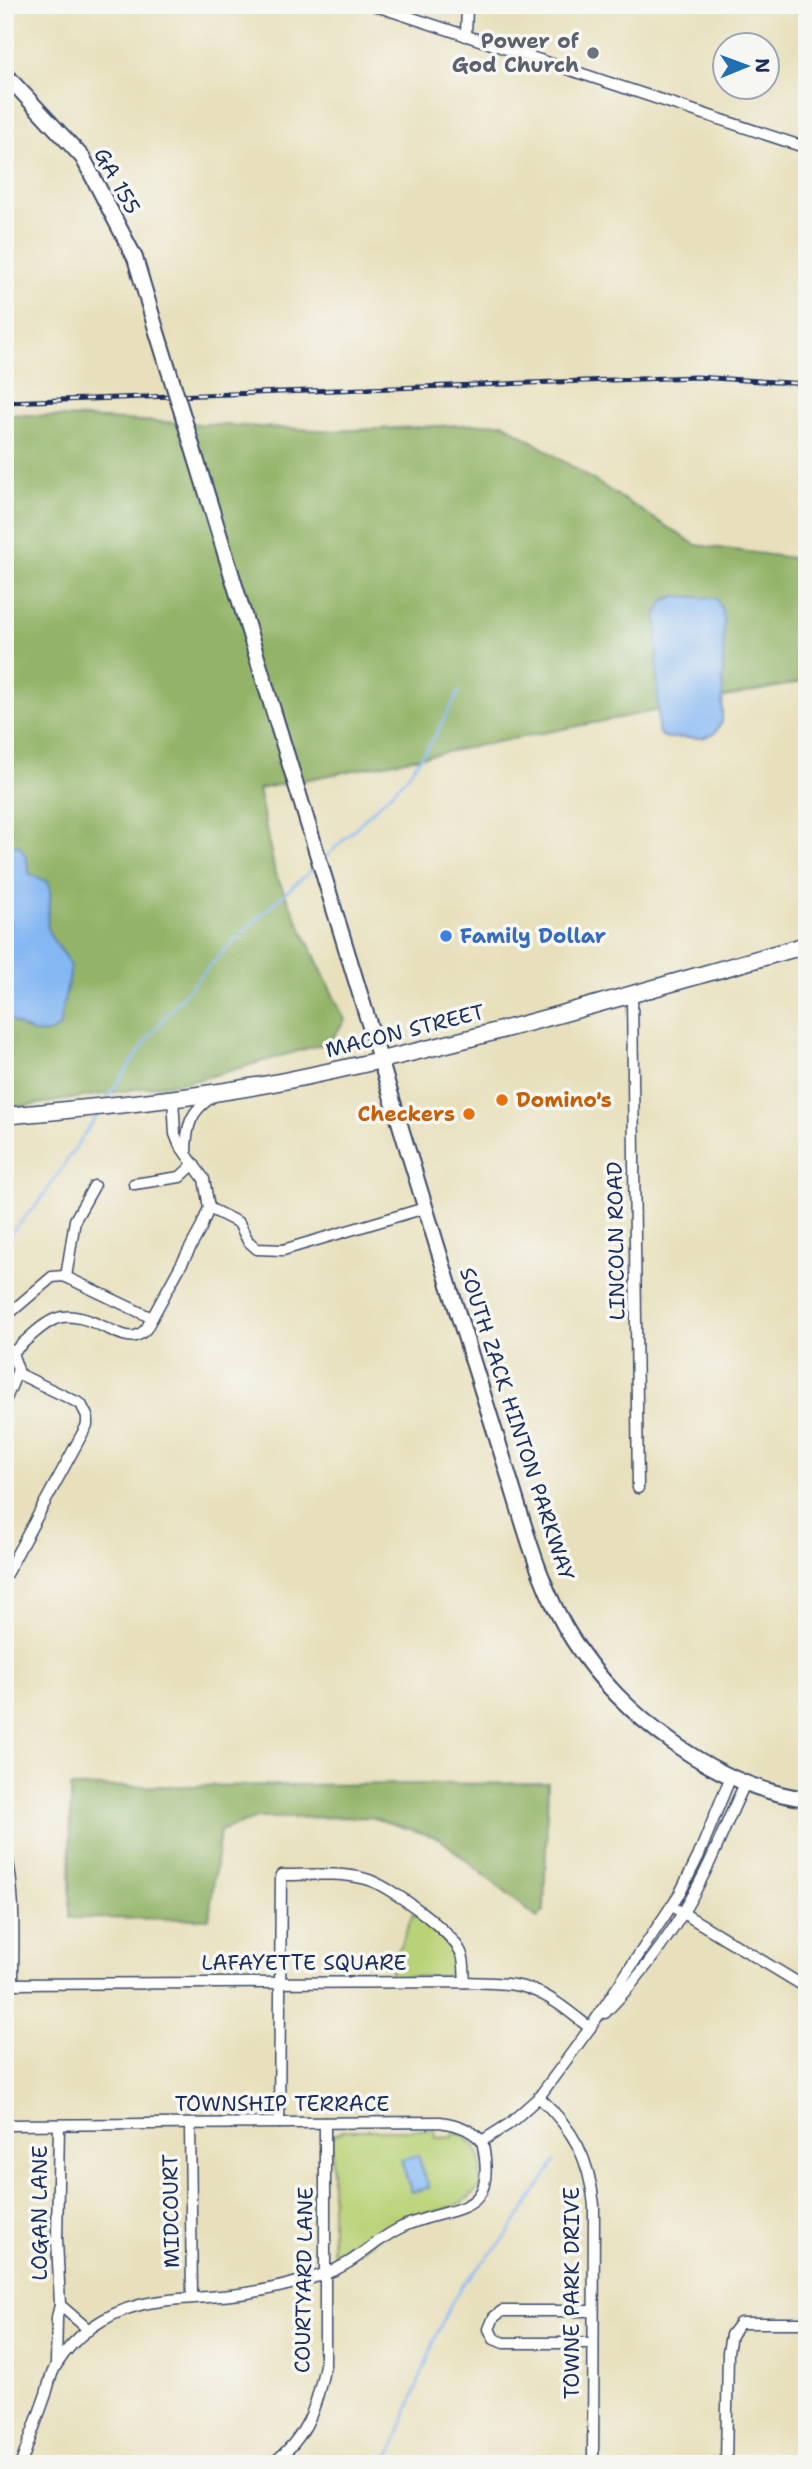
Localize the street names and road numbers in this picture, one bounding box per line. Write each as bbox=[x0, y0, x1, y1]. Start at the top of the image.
street label: GA 155 bbox=[87, 143, 147, 219]
street label: MACON STREET bbox=[323, 998, 487, 1064]
street label: LINCOLN ROAD bbox=[601, 1161, 631, 1321]
street label: SOUTH ZACK HINTON PARKWAY bbox=[453, 1264, 581, 1585]
street label: LAFAYETTE SQUARE bbox=[201, 1949, 407, 1977]
street label: TOWNSHIP TERRACE bbox=[175, 2090, 389, 2118]
street label: LOGAN LANE bbox=[26, 2145, 54, 2281]
street label: MIDCOURT bbox=[156, 2154, 186, 2268]
street label: COURTYARD LANE bbox=[288, 2187, 320, 2373]
street label: TOWNE PARK DRIVE bbox=[558, 2187, 586, 2399]

